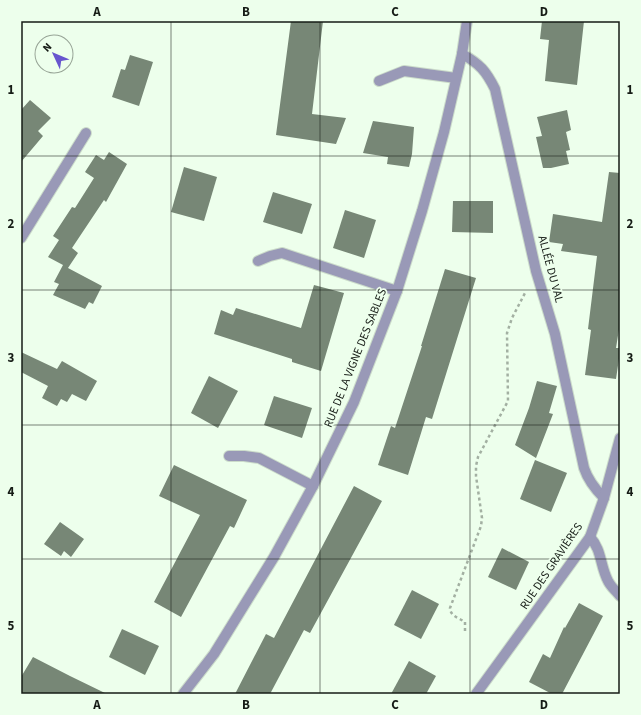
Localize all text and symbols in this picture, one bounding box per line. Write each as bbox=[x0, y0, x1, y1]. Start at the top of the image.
text: A bbox=[92, 3, 101, 21]
text: B bbox=[242, 3, 250, 21]
text: C bbox=[391, 3, 399, 21]
text: D bbox=[540, 3, 548, 21]
north arrow bbox=[34, 34, 74, 74]
text: N bbox=[39, 40, 55, 55]
text: 1 bbox=[8, 81, 15, 99]
text: 1 bbox=[627, 81, 634, 99]
text: 2 bbox=[8, 215, 15, 233]
text: 2 bbox=[627, 215, 634, 233]
street label: ALLÉE DU VAL bbox=[533, 234, 568, 305]
street label: RUE DE LA VIGNE DES SABLES bbox=[320, 286, 391, 430]
text: 3 bbox=[8, 349, 15, 367]
text: 3 bbox=[627, 349, 634, 367]
text: 4 bbox=[8, 483, 15, 501]
text: 4 bbox=[627, 483, 634, 501]
street label: RUE DES GRAVIÈRES bbox=[516, 519, 587, 613]
text: 5 bbox=[8, 617, 15, 635]
text: 5 bbox=[627, 617, 634, 635]
text: A bbox=[92, 696, 101, 714]
text: B bbox=[242, 696, 250, 714]
text: C bbox=[391, 696, 399, 714]
text: D bbox=[540, 696, 548, 714]

